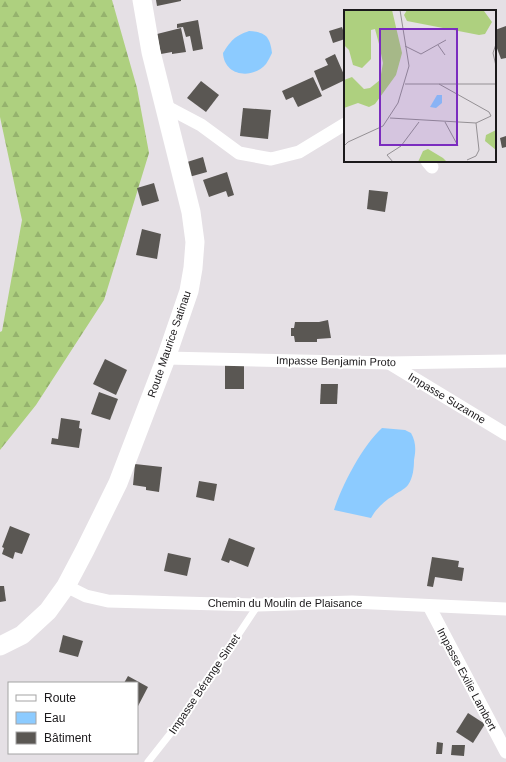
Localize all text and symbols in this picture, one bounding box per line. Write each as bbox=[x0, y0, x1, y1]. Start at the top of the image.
inset map bbox=[344, 10, 496, 162]
street label: Route Maurice Satinau bbox=[145, 289, 193, 399]
street label: Impasse Benjamin Proto bbox=[276, 354, 396, 368]
street label: Impasse Suzanne bbox=[406, 370, 488, 426]
street label: Chemin du Moulin de Plaisance bbox=[208, 597, 362, 609]
street label: Impasse Exilie Lambert bbox=[435, 626, 499, 732]
street label: Impasse Bérange Simet bbox=[166, 632, 242, 736]
legend bbox=[8, 682, 138, 754]
text: Route bbox=[44, 691, 76, 705]
text: Eau bbox=[44, 711, 65, 725]
text: Bâtiment bbox=[44, 731, 92, 745]

